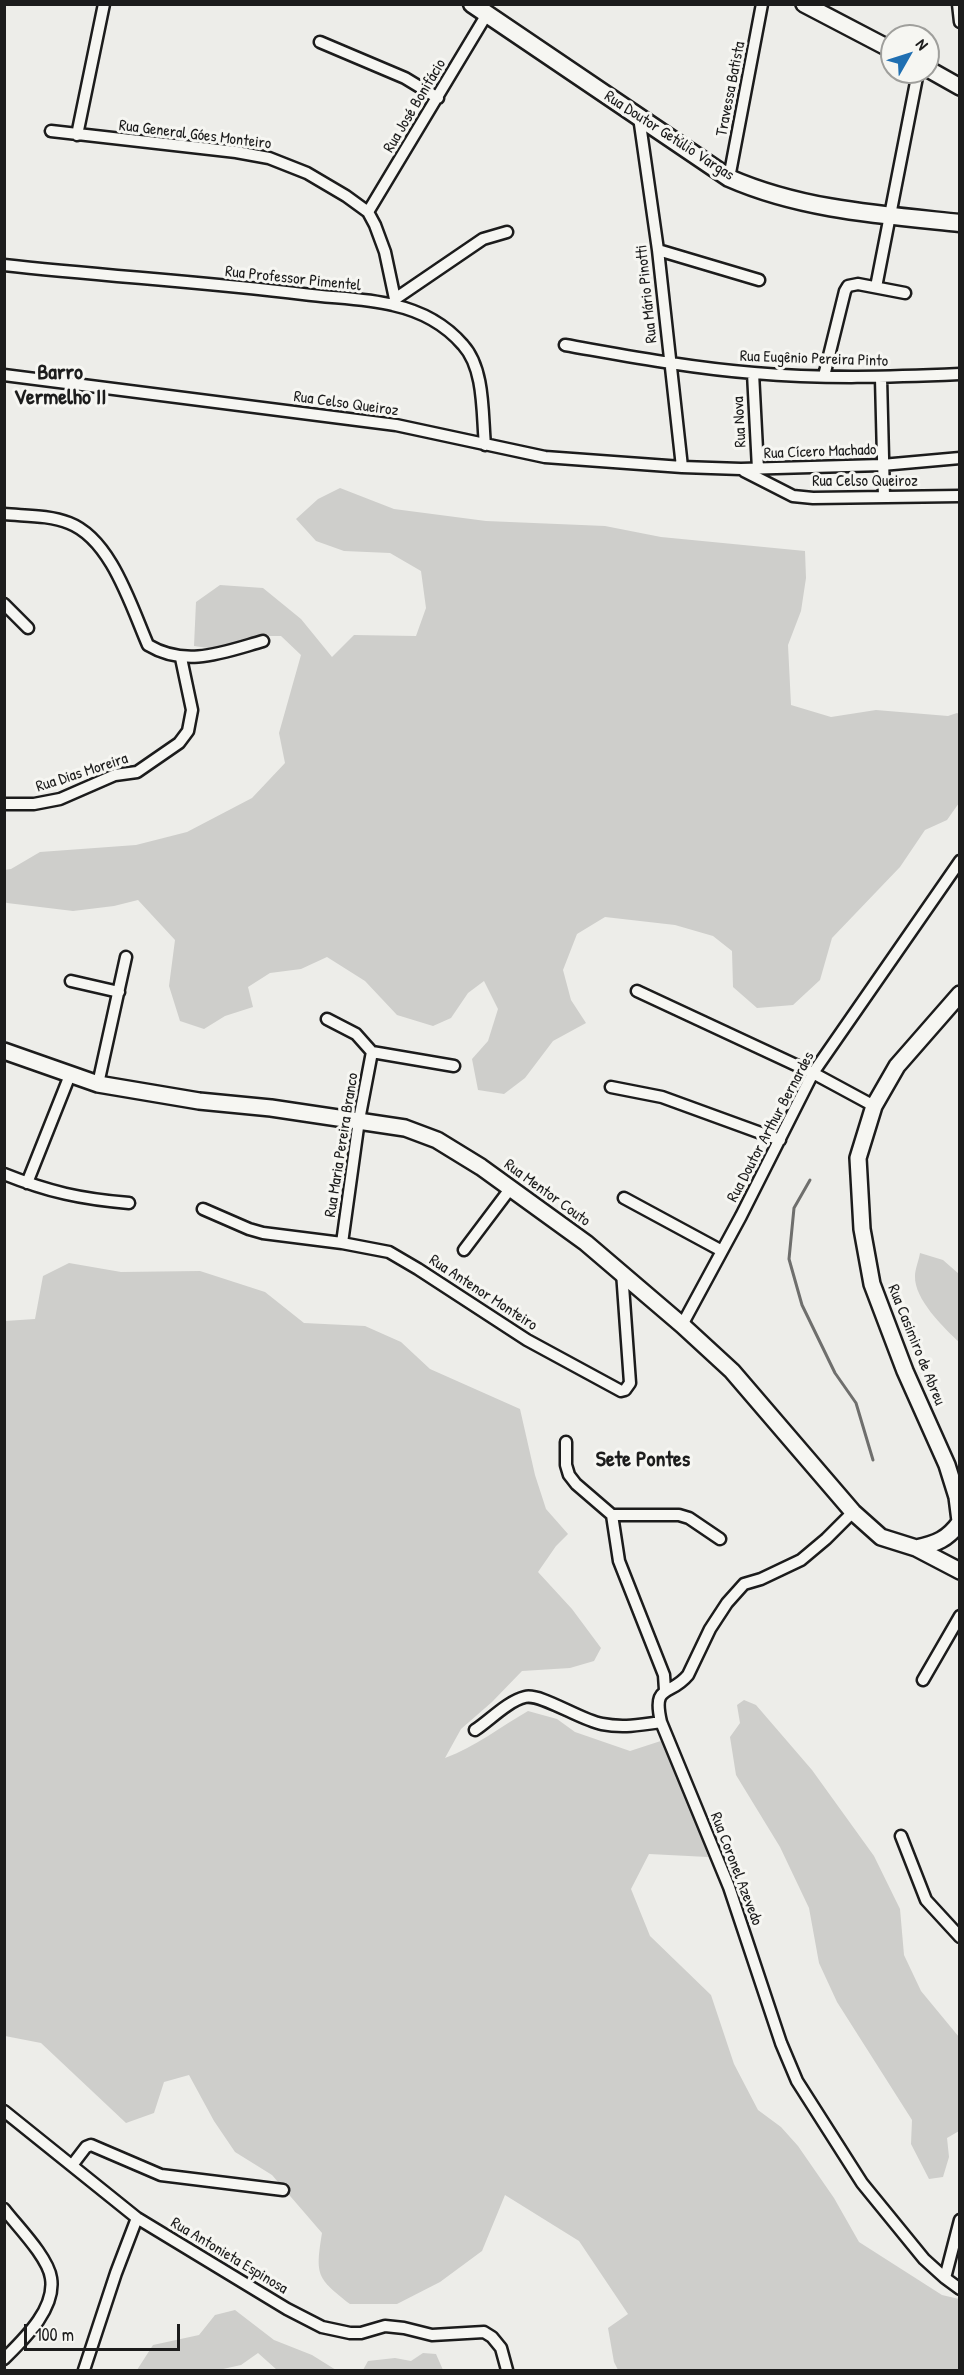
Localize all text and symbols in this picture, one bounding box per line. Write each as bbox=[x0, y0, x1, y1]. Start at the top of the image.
north arrow bbox=[880, 24, 940, 84]
text: N bbox=[911, 34, 934, 54]
street label: Travessa Batista bbox=[712, 40, 750, 138]
street label: Rua José Bonifácio bbox=[380, 56, 450, 156]
street label: Rua Doutor Getúlio Vargas bbox=[601, 87, 737, 185]
street label: Rua General Góes Monteiro bbox=[118, 116, 272, 154]
street label: Rua Mário Pinotti bbox=[632, 244, 662, 344]
street label: Rua Professor Pimentel bbox=[224, 262, 362, 296]
street label: Rua Eugênio Pereira Pinto bbox=[740, 347, 888, 371]
district label: Barro Vermelho II bbox=[14, 360, 106, 412]
street label: Rua Celso Queiroz bbox=[292, 387, 400, 421]
street label: Rua Nova bbox=[729, 396, 751, 448]
street label: Rua Cícero Machado bbox=[763, 440, 877, 464]
street label: Rua Celso Queiroz bbox=[812, 472, 918, 492]
street label: Rua Dias Moreira bbox=[34, 749, 130, 797]
street label: Rua Doutor Arthur Bernardes bbox=[723, 1049, 819, 1205]
street label: Rua Maria Pereira Branco bbox=[321, 1071, 363, 1219]
street label: Rua Mentor Couto bbox=[500, 1155, 594, 1231]
street label: Rua Antenor Monteiro bbox=[425, 1251, 541, 1335]
street label: Rua Casimiro de Abreu bbox=[883, 1282, 949, 1408]
district label: Sete Pontes bbox=[596, 1447, 690, 1473]
street label: Rua Coronel Azevedo bbox=[706, 1810, 766, 1928]
street label: Rua Antonieta Espinosa bbox=[167, 2214, 291, 2298]
scale bar bbox=[27, 2312, 183, 2350]
text: 100 m bbox=[35, 2322, 74, 2347]

